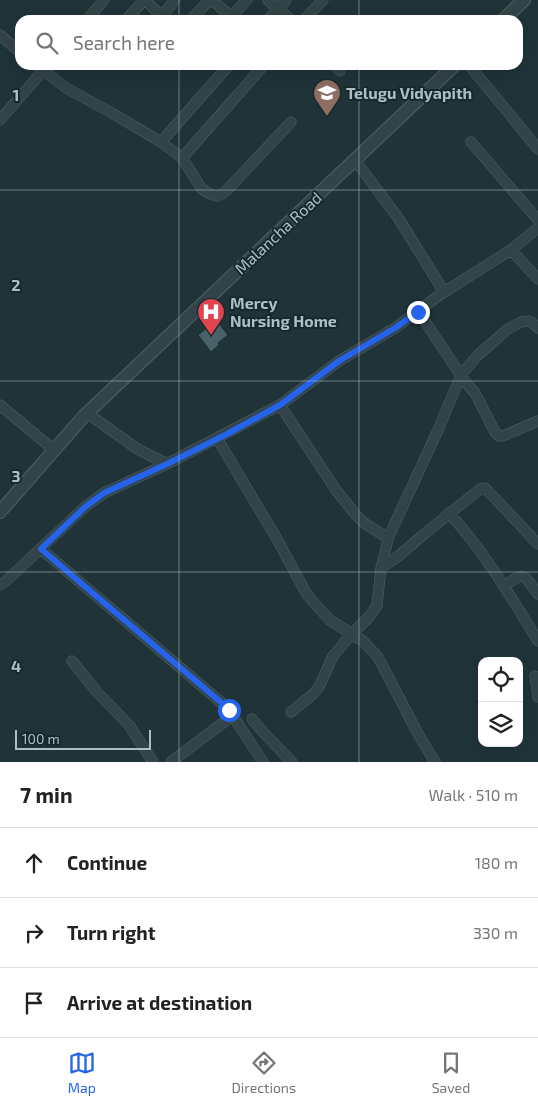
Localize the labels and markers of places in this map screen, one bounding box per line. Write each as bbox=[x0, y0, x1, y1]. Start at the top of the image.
school or university icon: Telugu Vidyapith bbox=[312, 78, 342, 117]
place label: Telugu Vidyapith bbox=[346, 83, 472, 103]
place label: Mercy Nursing Home bbox=[230, 293, 337, 330]
hospital icon: Mercy Nursing Home bbox=[196, 297, 226, 336]

